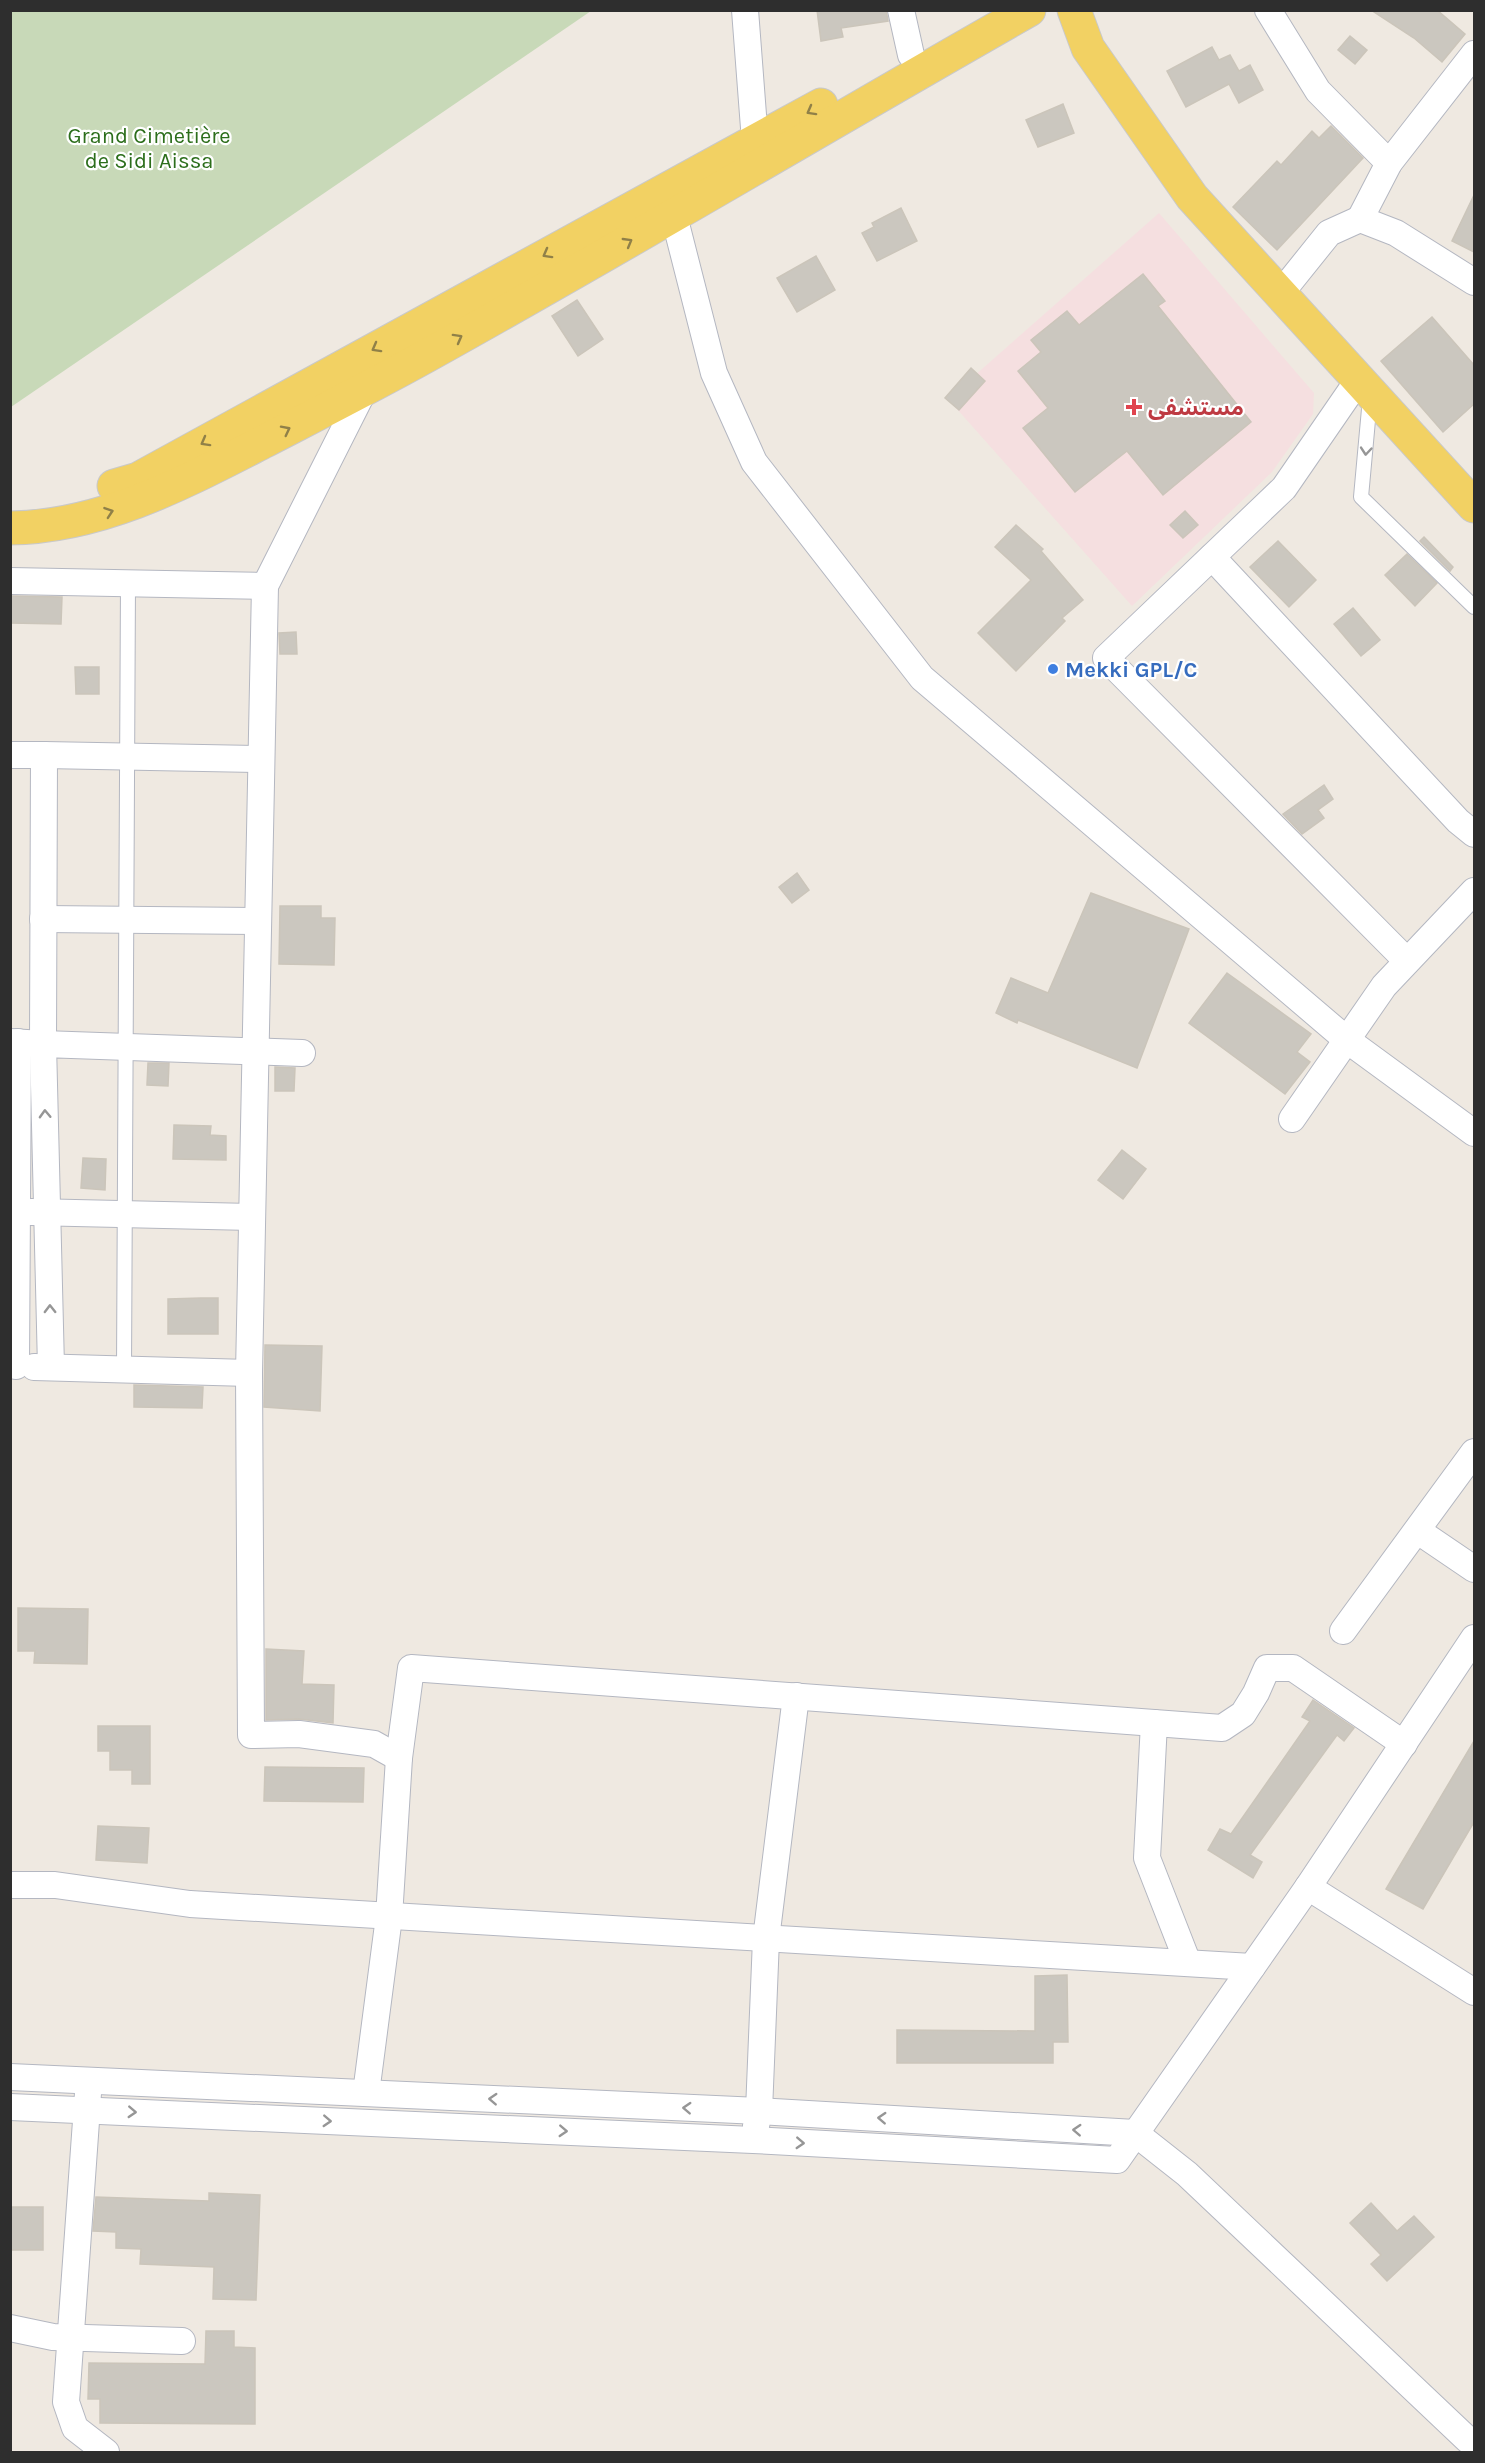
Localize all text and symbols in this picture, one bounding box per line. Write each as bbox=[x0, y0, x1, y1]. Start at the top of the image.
one-way arrow bbox=[806, 104, 817, 115]
park label: Grand Cimetière de Sidi Aissa bbox=[67, 123, 231, 174]
one-way arrow bbox=[622, 238, 632, 250]
one-way arrow bbox=[543, 247, 554, 258]
one-way arrow bbox=[452, 334, 462, 345]
one-way arrow bbox=[372, 341, 383, 352]
place label: مستشفى bbox=[1148, 395, 1244, 421]
marker: مستشفى bbox=[1125, 398, 1143, 416]
one-way arrow bbox=[280, 426, 290, 437]
one-way arrow bbox=[201, 435, 211, 446]
one-way arrow bbox=[1360, 447, 1373, 456]
one-way arrow bbox=[103, 506, 114, 519]
place label: Mekki GPL/C bbox=[1065, 657, 1198, 683]
marker: Mekki GPL/C bbox=[1046, 662, 1060, 676]
one-way arrow bbox=[38, 1109, 51, 1118]
one-way arrow bbox=[43, 1304, 56, 1313]
one-way arrow bbox=[488, 2092, 497, 2105]
one-way arrow bbox=[683, 2101, 692, 2114]
one-way arrow bbox=[127, 2105, 136, 2118]
one-way arrow bbox=[878, 2112, 887, 2125]
one-way arrow bbox=[322, 2114, 331, 2127]
one-way arrow bbox=[1072, 2123, 1081, 2136]
one-way arrow bbox=[559, 2125, 568, 2138]
one-way arrow bbox=[796, 2136, 805, 2149]

